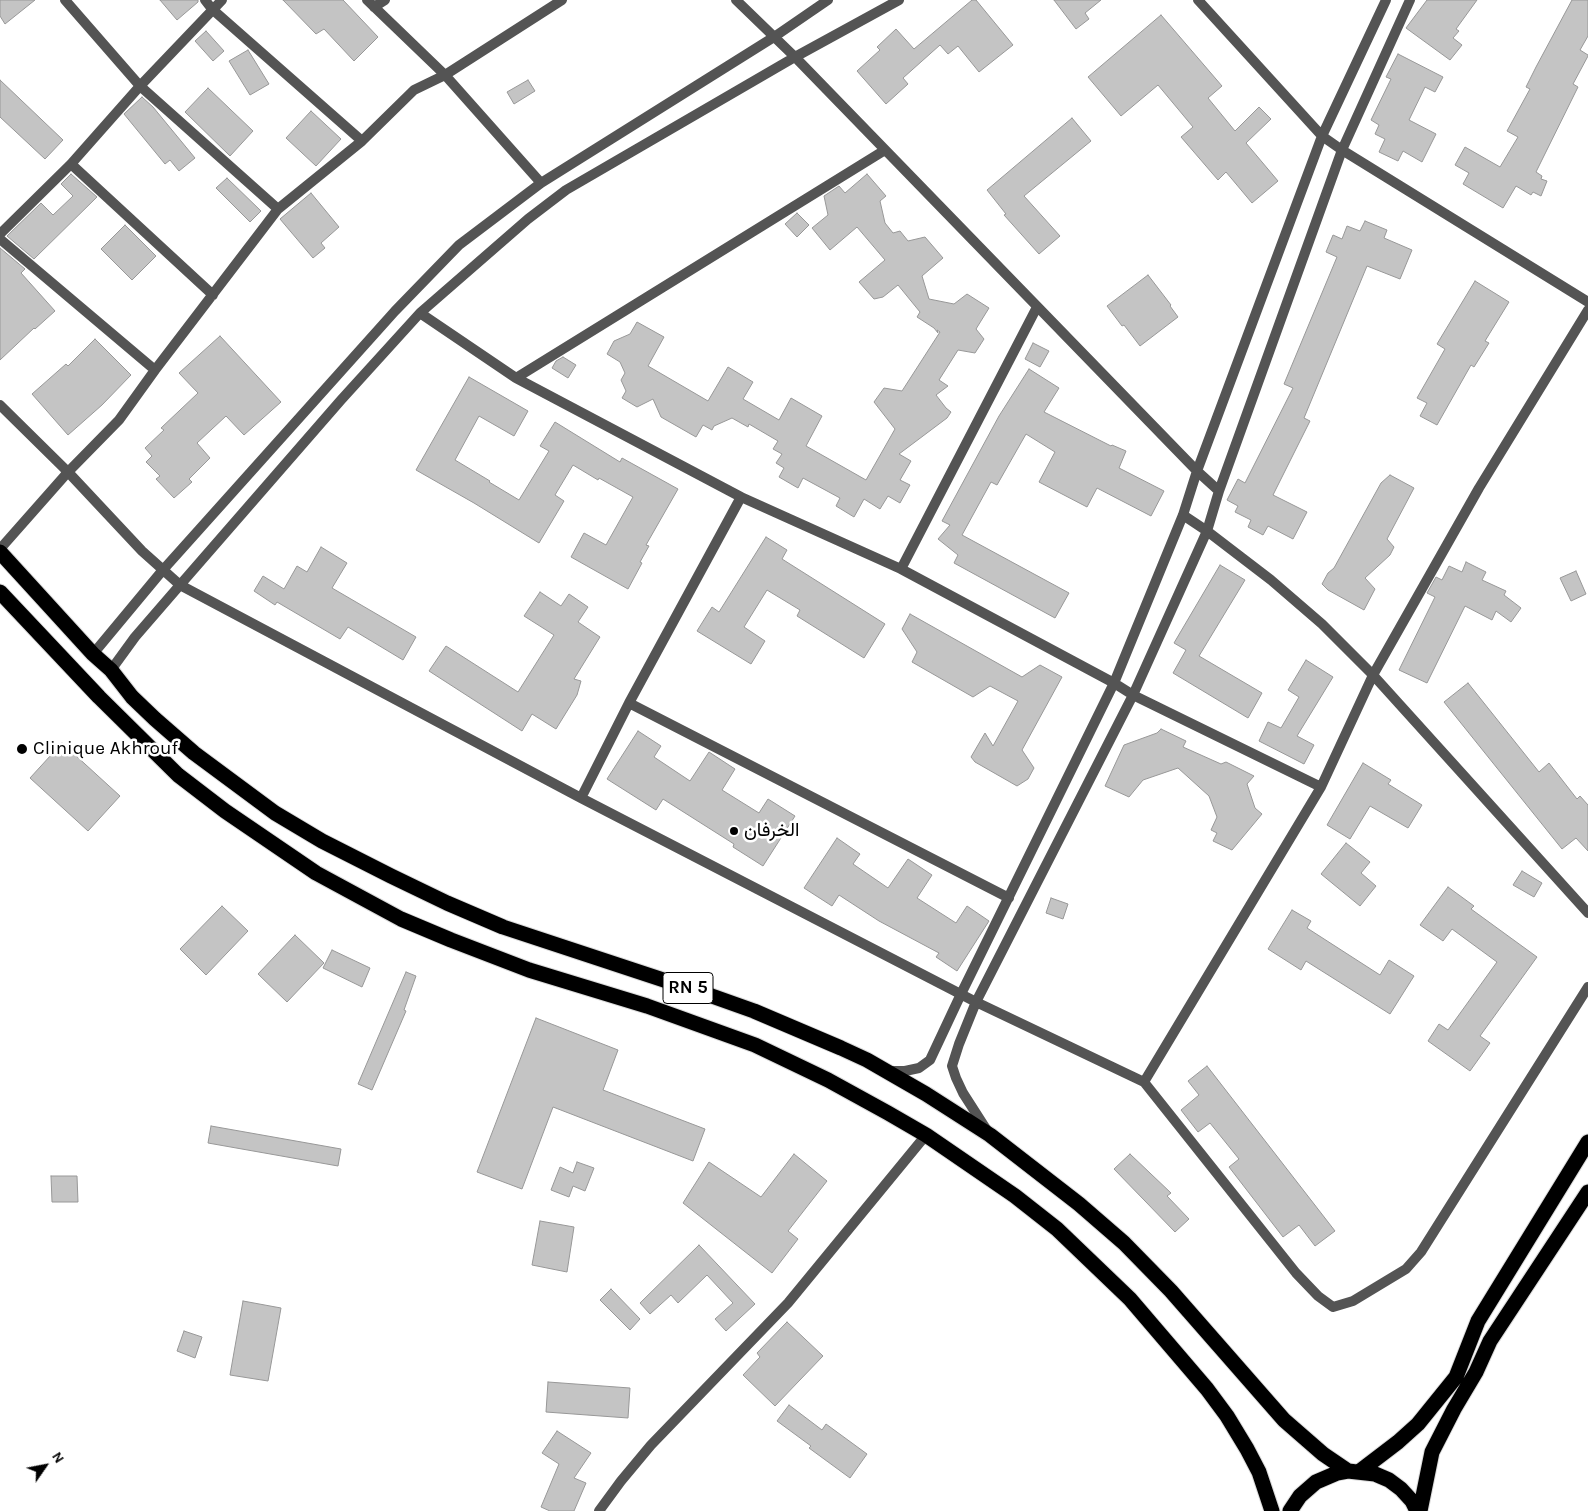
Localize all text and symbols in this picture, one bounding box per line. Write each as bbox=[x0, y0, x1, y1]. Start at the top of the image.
place label: Clinique Akhrouf bbox=[33, 738, 178, 760]
marker: Clinique Akhrouf bbox=[15, 742, 29, 756]
place label: الخرفان bbox=[744, 820, 799, 842]
marker: الخرفان bbox=[728, 825, 740, 837]
road number: RN 5 bbox=[663, 972, 713, 1004]
north arrow bbox=[20, 1441, 70, 1491]
text: N bbox=[48, 1449, 68, 1466]

